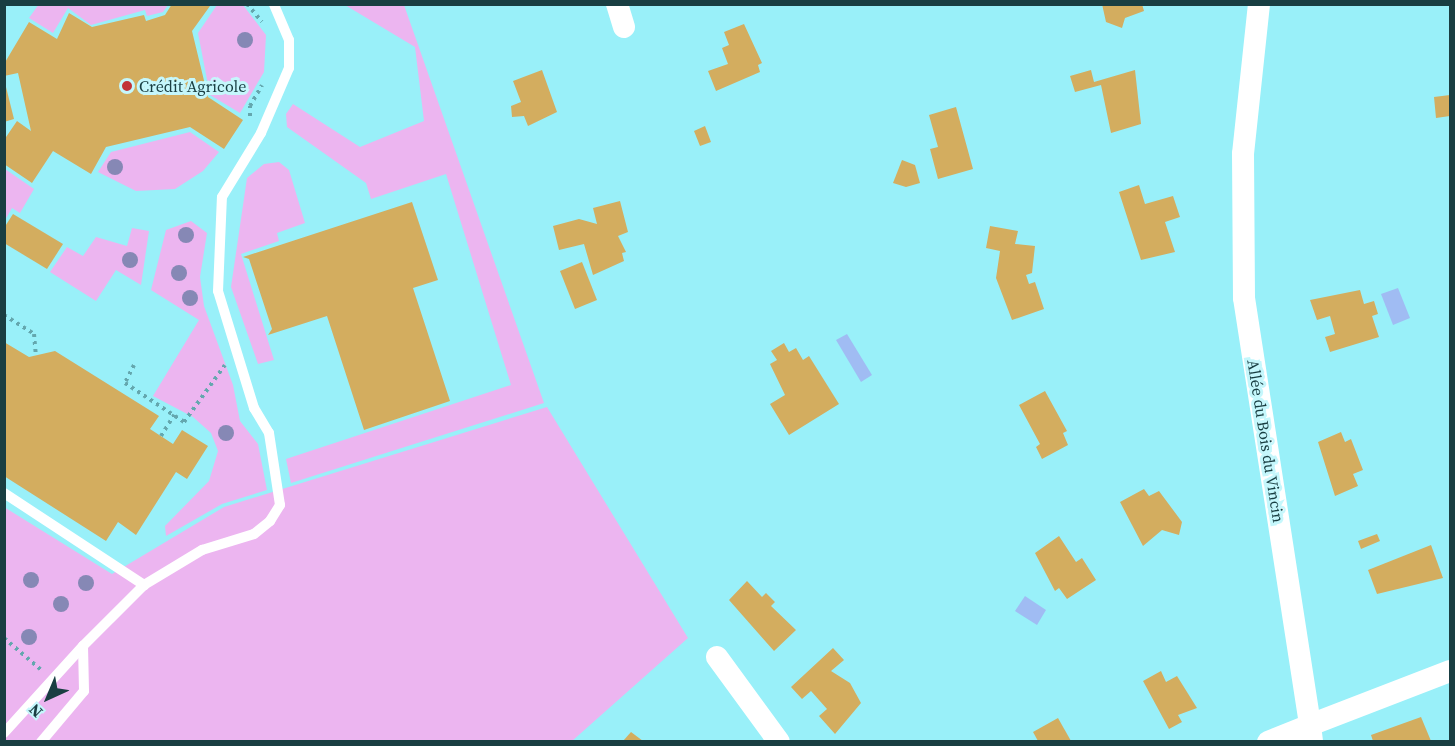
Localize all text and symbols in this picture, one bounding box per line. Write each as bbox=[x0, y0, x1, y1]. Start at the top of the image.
place label: Crédit Agricole bbox=[139, 76, 246, 96]
marker: Crédit Agricole bbox=[120, 79, 134, 93]
street label: Allée du Bois du Vincin bbox=[1244, 358, 1288, 524]
north arrow bbox=[18, 668, 78, 728]
text: N bbox=[24, 699, 47, 723]

